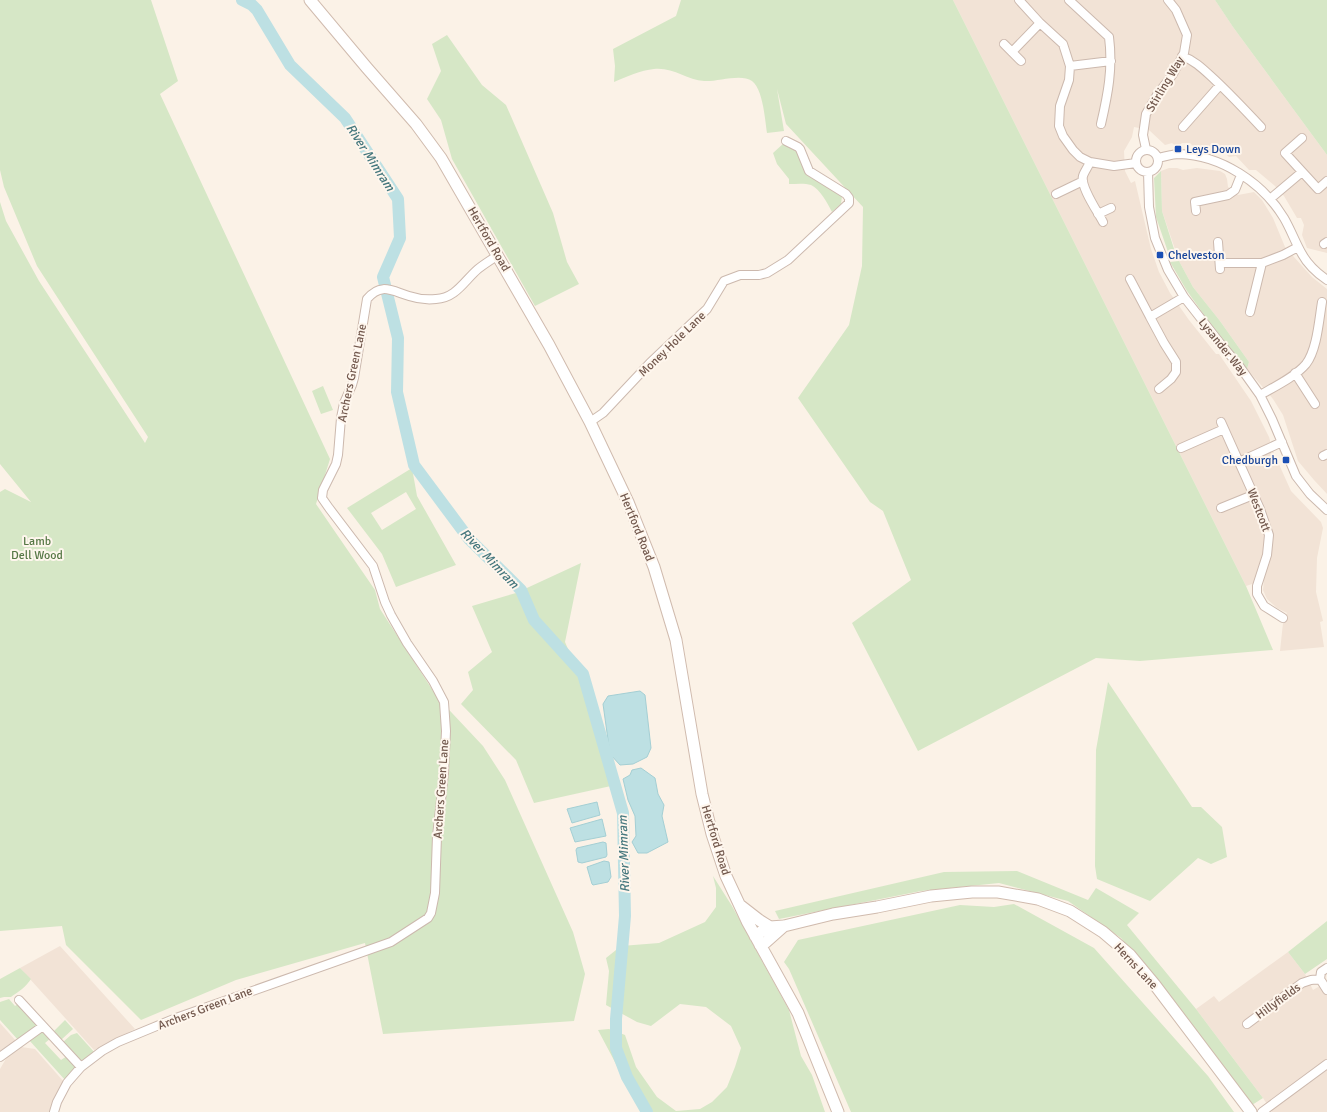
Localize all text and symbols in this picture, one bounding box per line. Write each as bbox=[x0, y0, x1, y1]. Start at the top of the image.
street label: Stirling Way bbox=[1143, 53, 1188, 115]
water label: River Mimram bbox=[342, 121, 398, 195]
place label: Leys Down bbox=[1186, 142, 1240, 157]
marker: Leys Down bbox=[1173, 144, 1183, 154]
street label: Hertford Road bbox=[464, 204, 513, 274]
place label: Chelveston bbox=[1168, 248, 1225, 263]
marker: Chelveston bbox=[1155, 250, 1165, 260]
street label: Money Hole Lane bbox=[636, 308, 709, 380]
street label: Lysander Way bbox=[1195, 315, 1251, 380]
street label: Archers Green Lane bbox=[335, 323, 370, 424]
place label: Chedburgh bbox=[1222, 453, 1278, 468]
marker: Chedburgh bbox=[1281, 455, 1291, 465]
street label: Westcott bbox=[1243, 486, 1274, 534]
street label: Hertford Road bbox=[616, 491, 657, 564]
water label: River Mimram bbox=[457, 525, 522, 592]
park label: Lamb Dell Wood bbox=[11, 534, 63, 563]
street label: Archers Green Lane bbox=[431, 739, 452, 839]
street label: Hertford Road bbox=[698, 803, 733, 877]
water label: River Mimram bbox=[615, 815, 633, 893]
street label: Herns Lane bbox=[1110, 940, 1161, 993]
street label: Hillyfields bbox=[1253, 980, 1304, 1023]
street label: Archers Green Lane bbox=[156, 984, 255, 1033]

